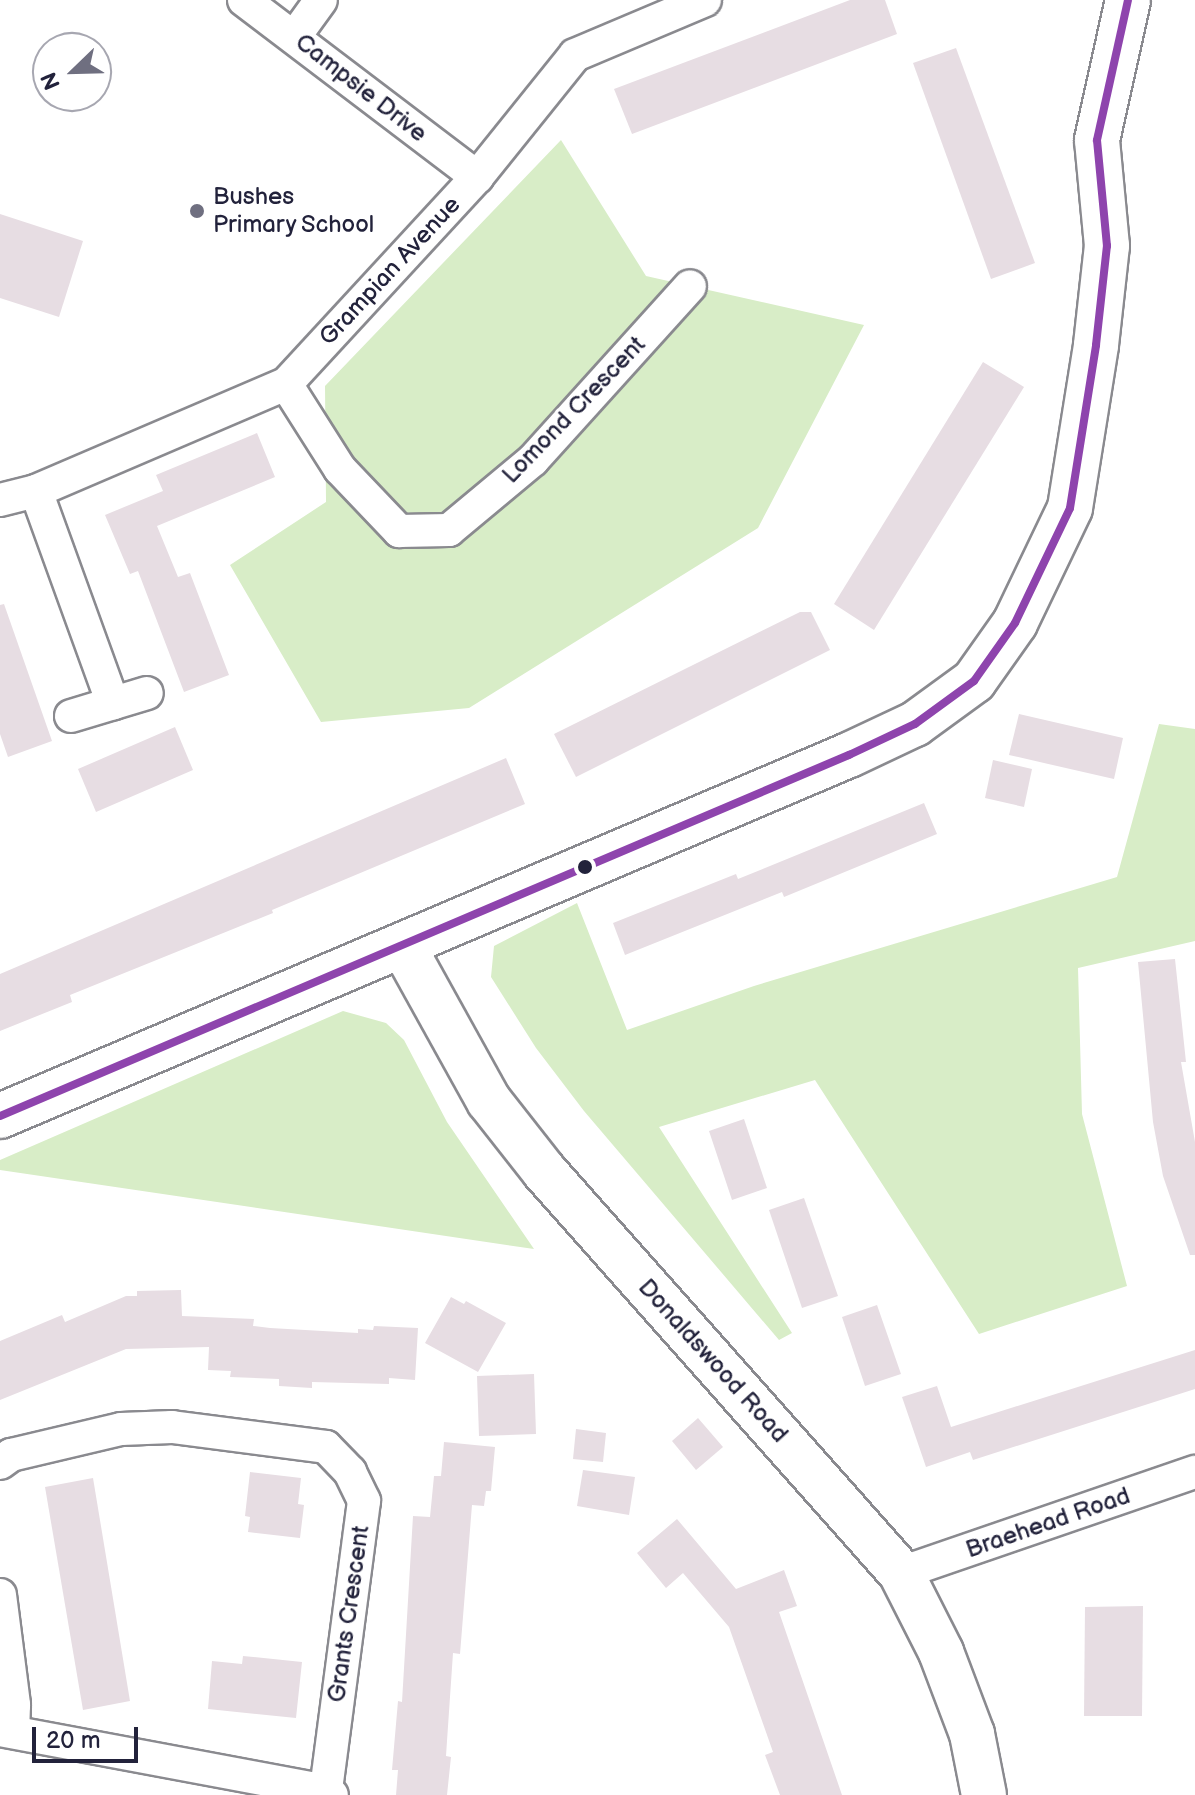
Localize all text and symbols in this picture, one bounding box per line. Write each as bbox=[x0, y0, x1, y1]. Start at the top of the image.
street label: Campsie Drive bbox=[289, 28, 433, 148]
north arrow bbox=[32, 32, 112, 112]
text: N bbox=[36, 68, 67, 94]
place label: Bushes Primary School bbox=[213, 183, 376, 239]
street label: Grampian Avenue bbox=[314, 190, 466, 352]
marker: Bushes Primary School bbox=[188, 202, 206, 220]
street label: Lomond Crescent bbox=[497, 331, 651, 489]
unlabelled marker bbox=[577, 859, 593, 875]
street label: Donaldswood Road bbox=[632, 1273, 794, 1449]
street label: Braehead Road bbox=[962, 1481, 1134, 1565]
street label: Grants Crescent bbox=[322, 1524, 376, 1704]
scale bar bbox=[36, 1711, 142, 1761]
text: 20 m bbox=[46, 1726, 101, 1755]

